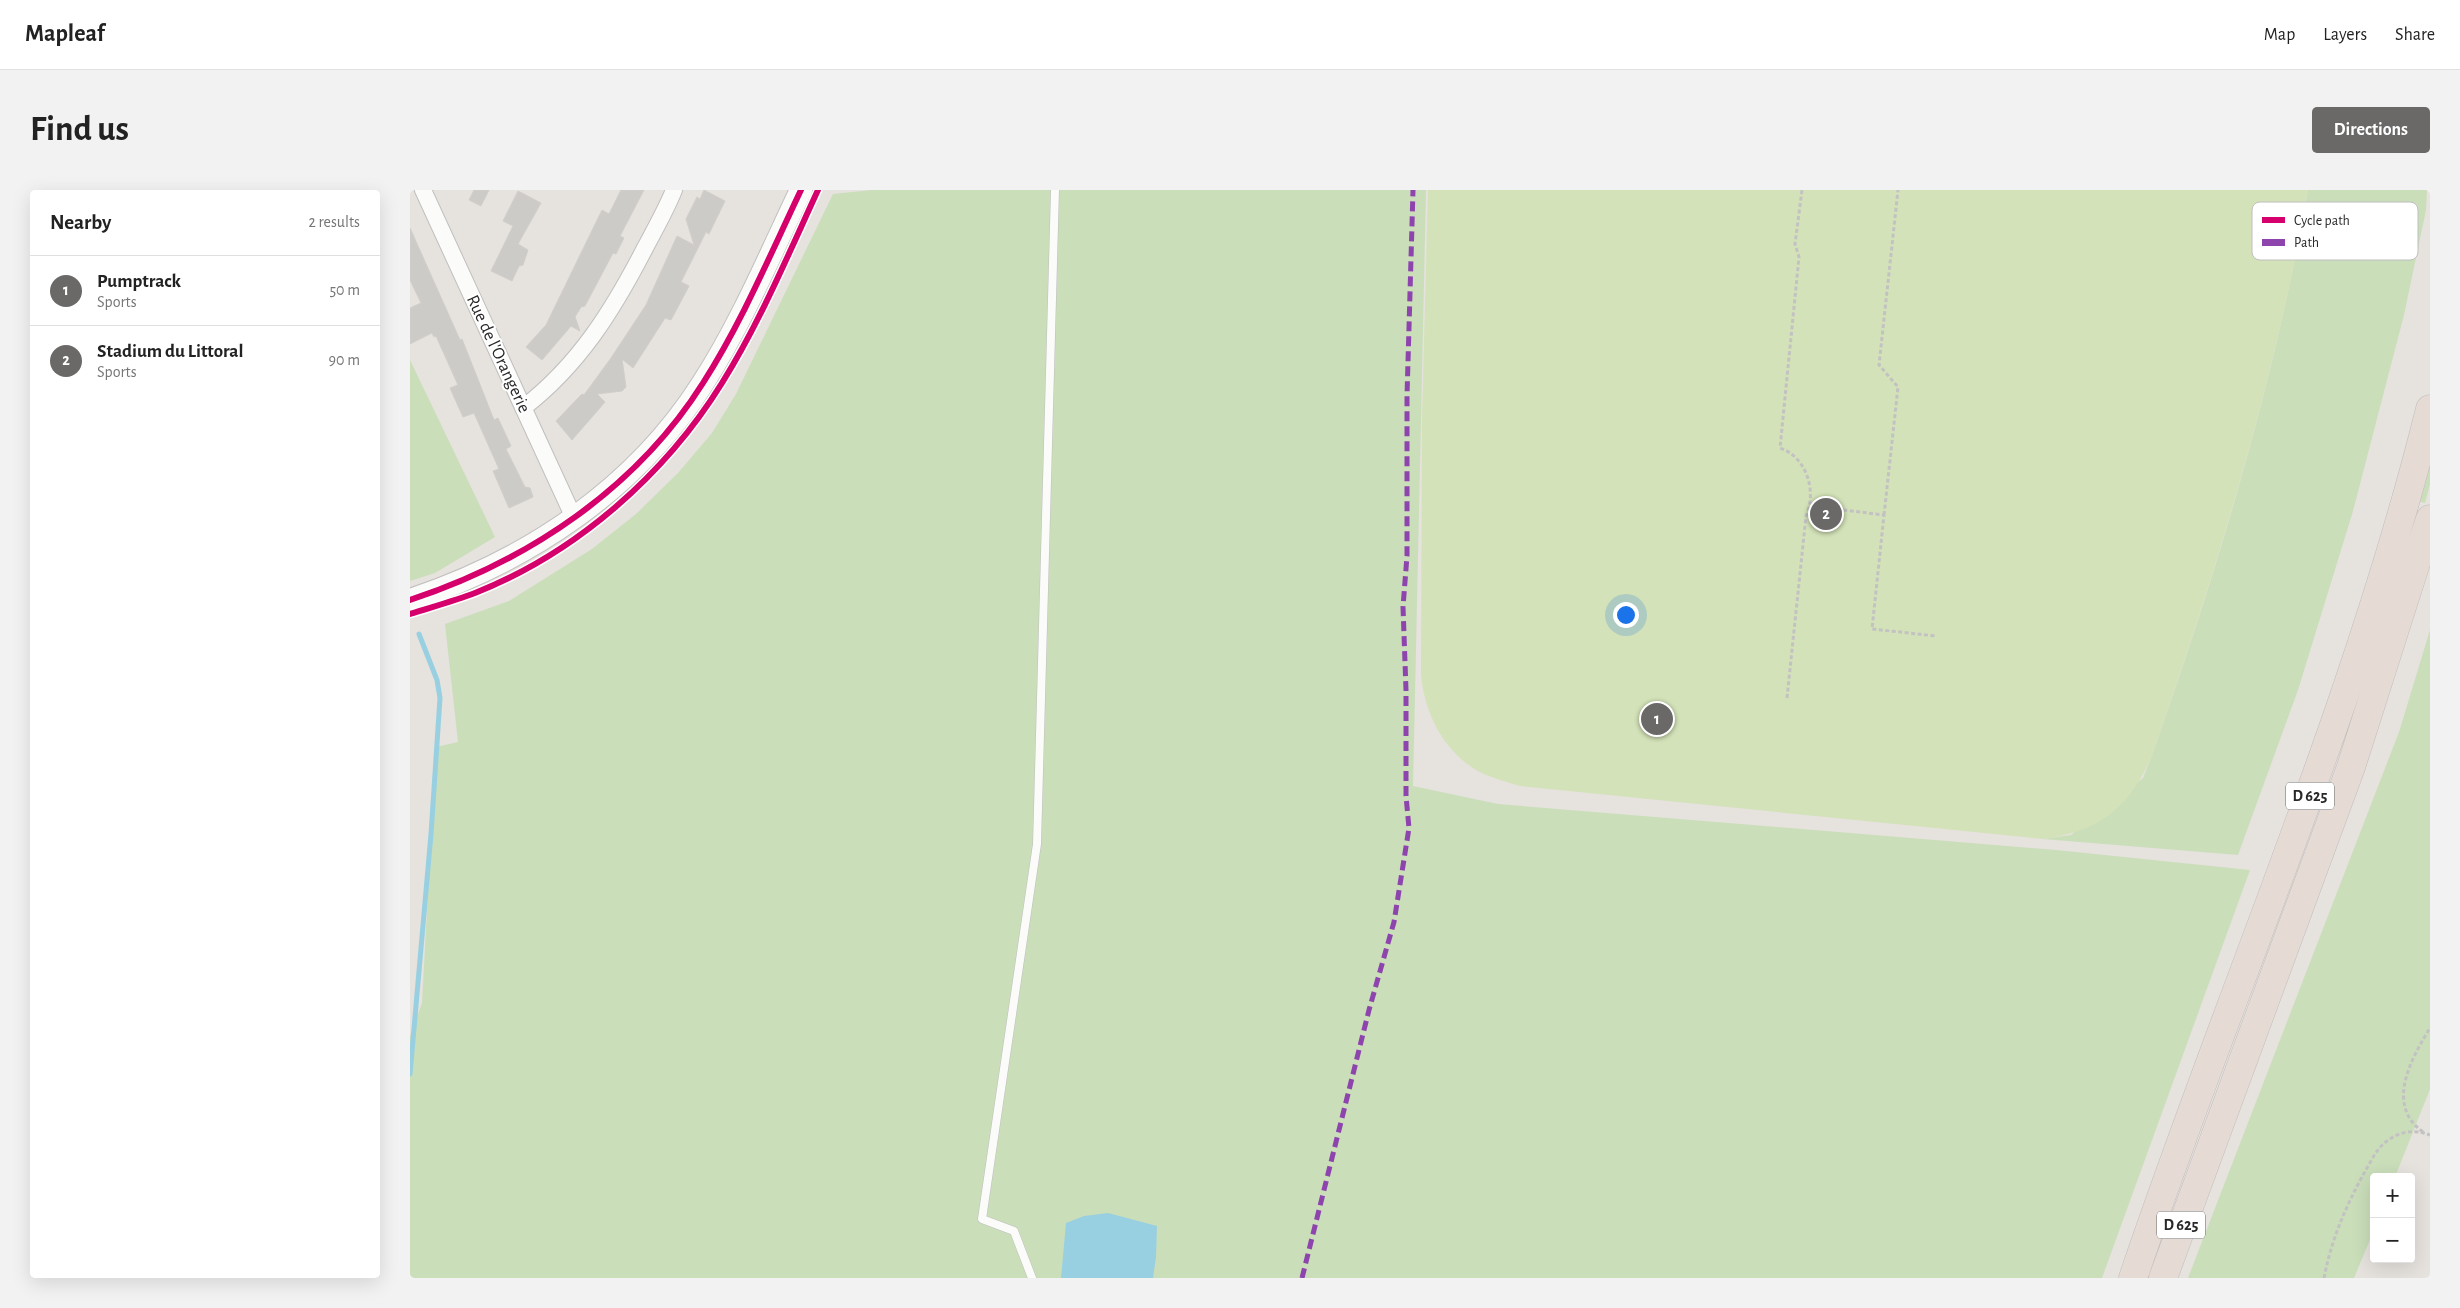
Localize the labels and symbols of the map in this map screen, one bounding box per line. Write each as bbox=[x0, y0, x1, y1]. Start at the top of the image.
legend bbox=[2252, 202, 2418, 260]
text: Cycle path bbox=[2294, 214, 2350, 228]
text: Path bbox=[2294, 236, 2319, 250]
street label: Rue de l'Orangerie bbox=[463, 292, 533, 416]
pin: 2 bbox=[1810, 495, 1842, 533]
your location bbox=[1613, 602, 1639, 628]
pin: 1 bbox=[1641, 700, 1673, 738]
road number: D 625 bbox=[2286, 782, 2334, 810]
road number: D 625 bbox=[2157, 1212, 2205, 1238]

